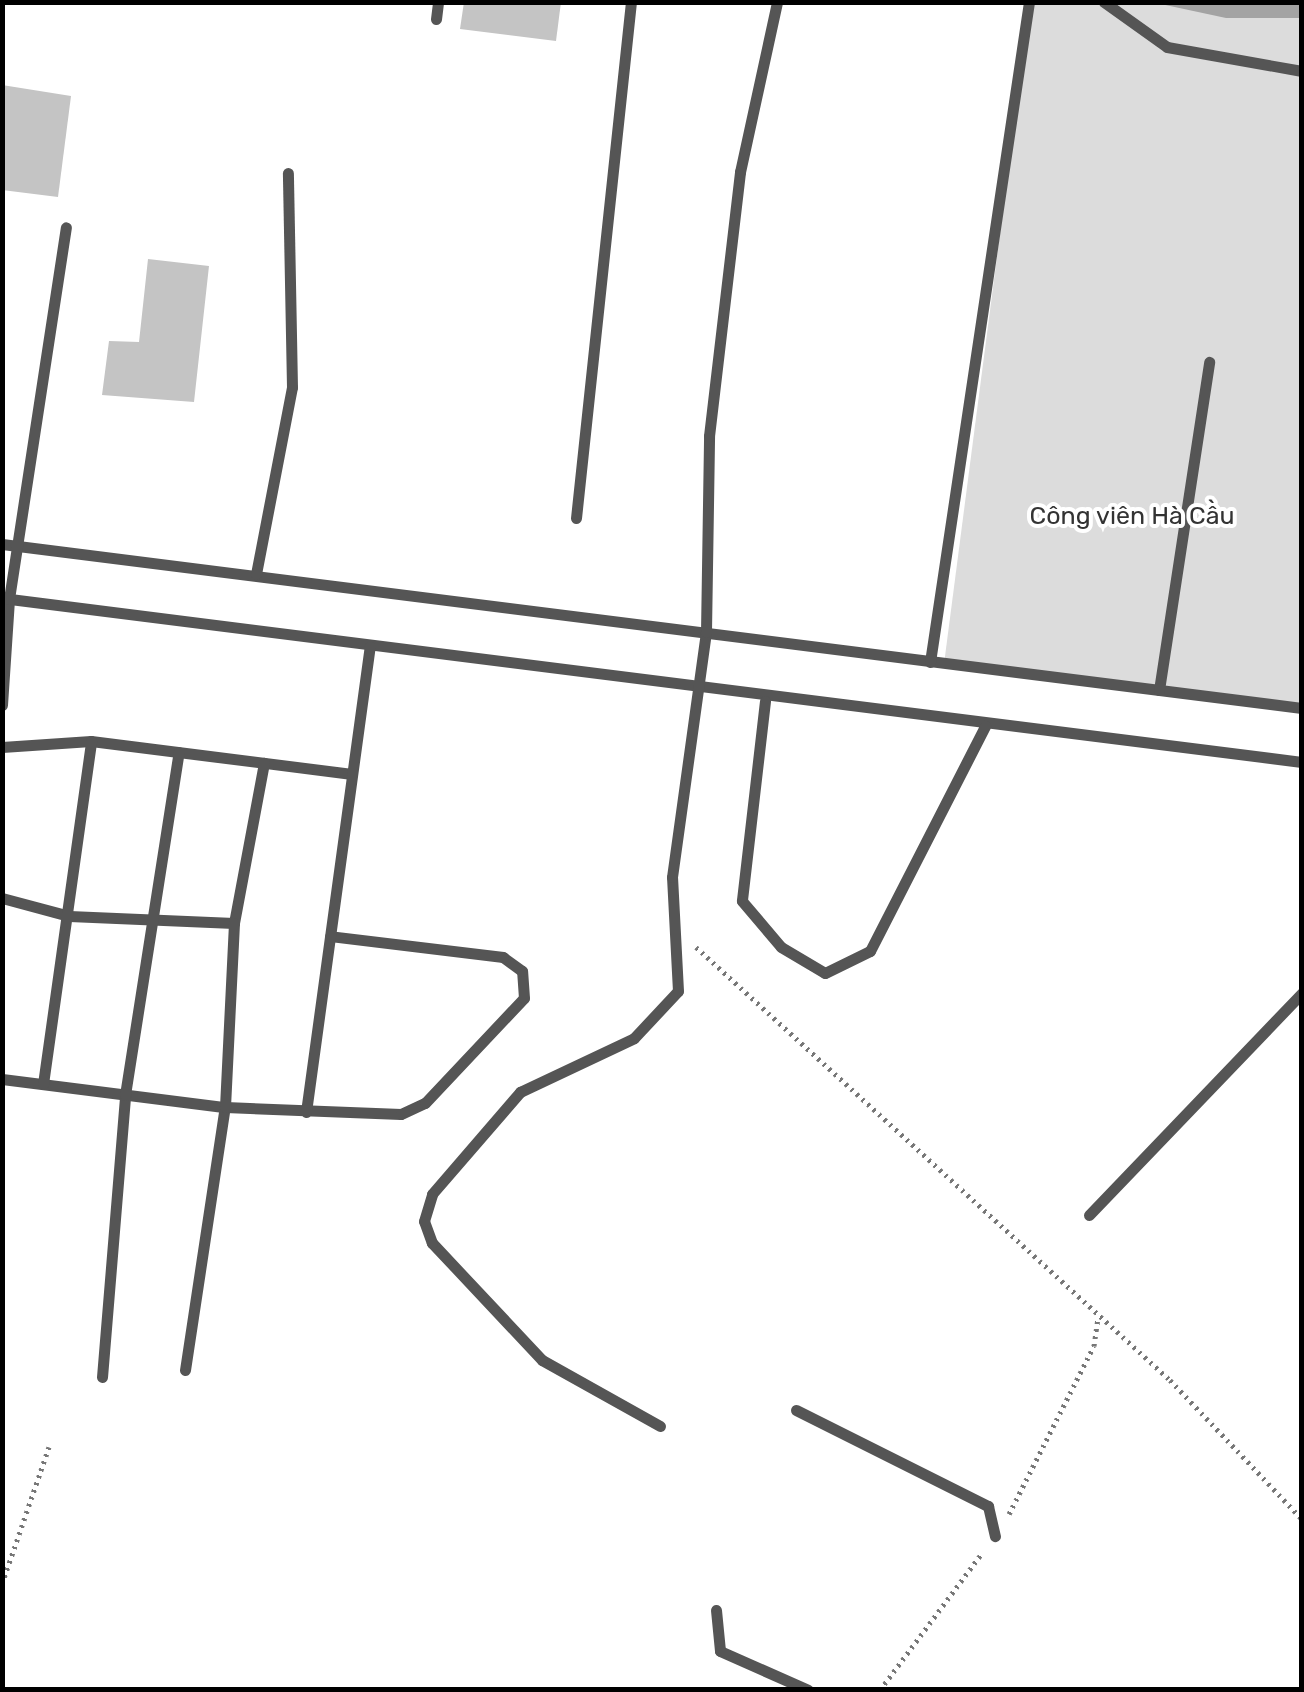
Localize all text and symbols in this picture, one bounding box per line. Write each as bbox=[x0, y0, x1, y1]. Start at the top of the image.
park label: Công viên Hà Cầu bbox=[1029, 501, 1235, 531]

